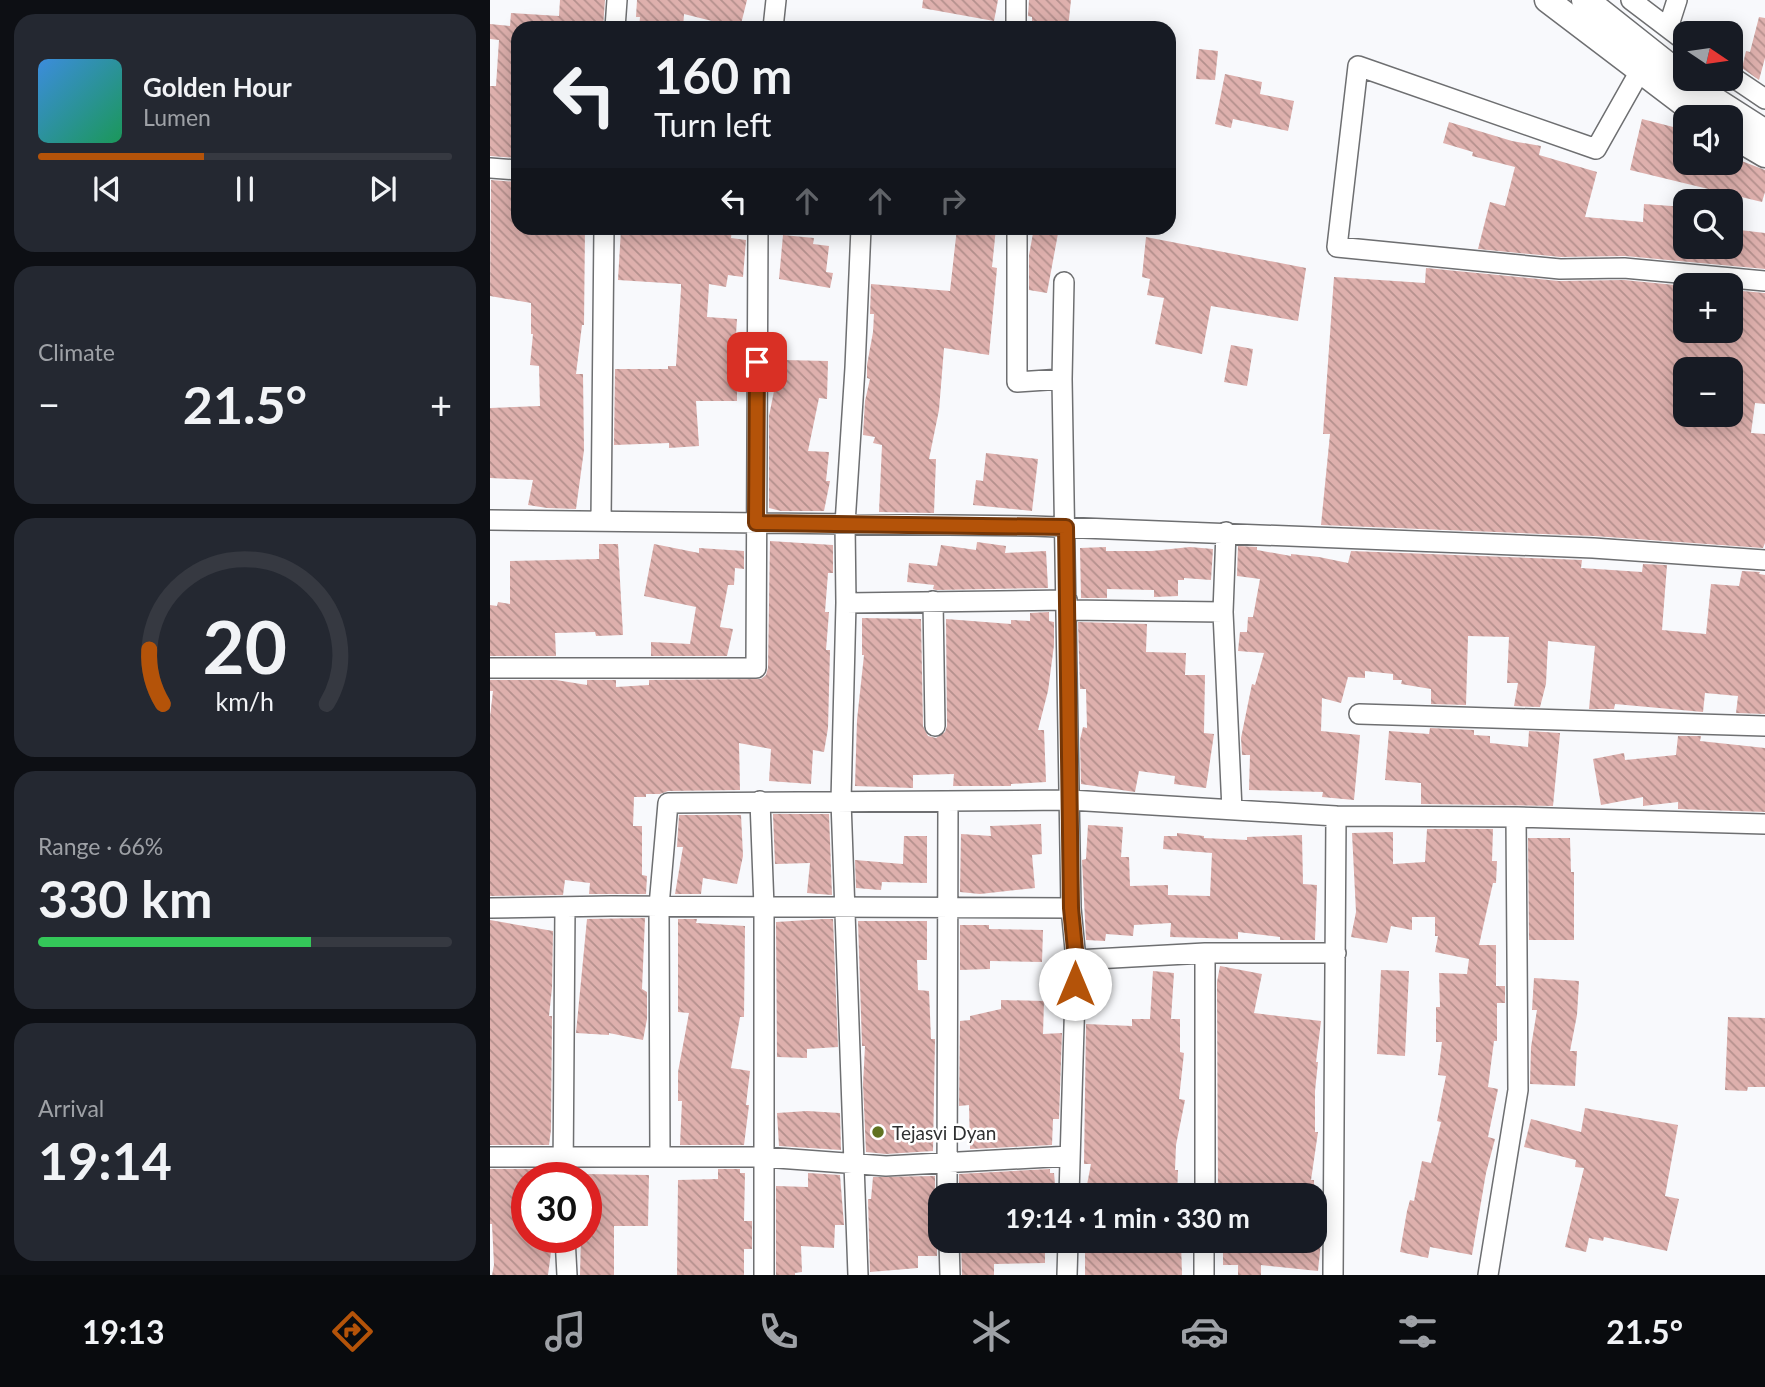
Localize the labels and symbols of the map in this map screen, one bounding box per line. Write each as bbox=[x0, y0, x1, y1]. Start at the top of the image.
north arrow bbox=[1673, 21, 1743, 91]
pin bbox=[727, 332, 787, 392]
position arrow bbox=[1038, 947, 1112, 1021]
place label: Tejasvi Dyan bbox=[892, 1121, 996, 1144]
marker: Tejasvi Dyan bbox=[870, 1124, 886, 1140]
speed limit sign: 30 bbox=[511, 1162, 602, 1253]

